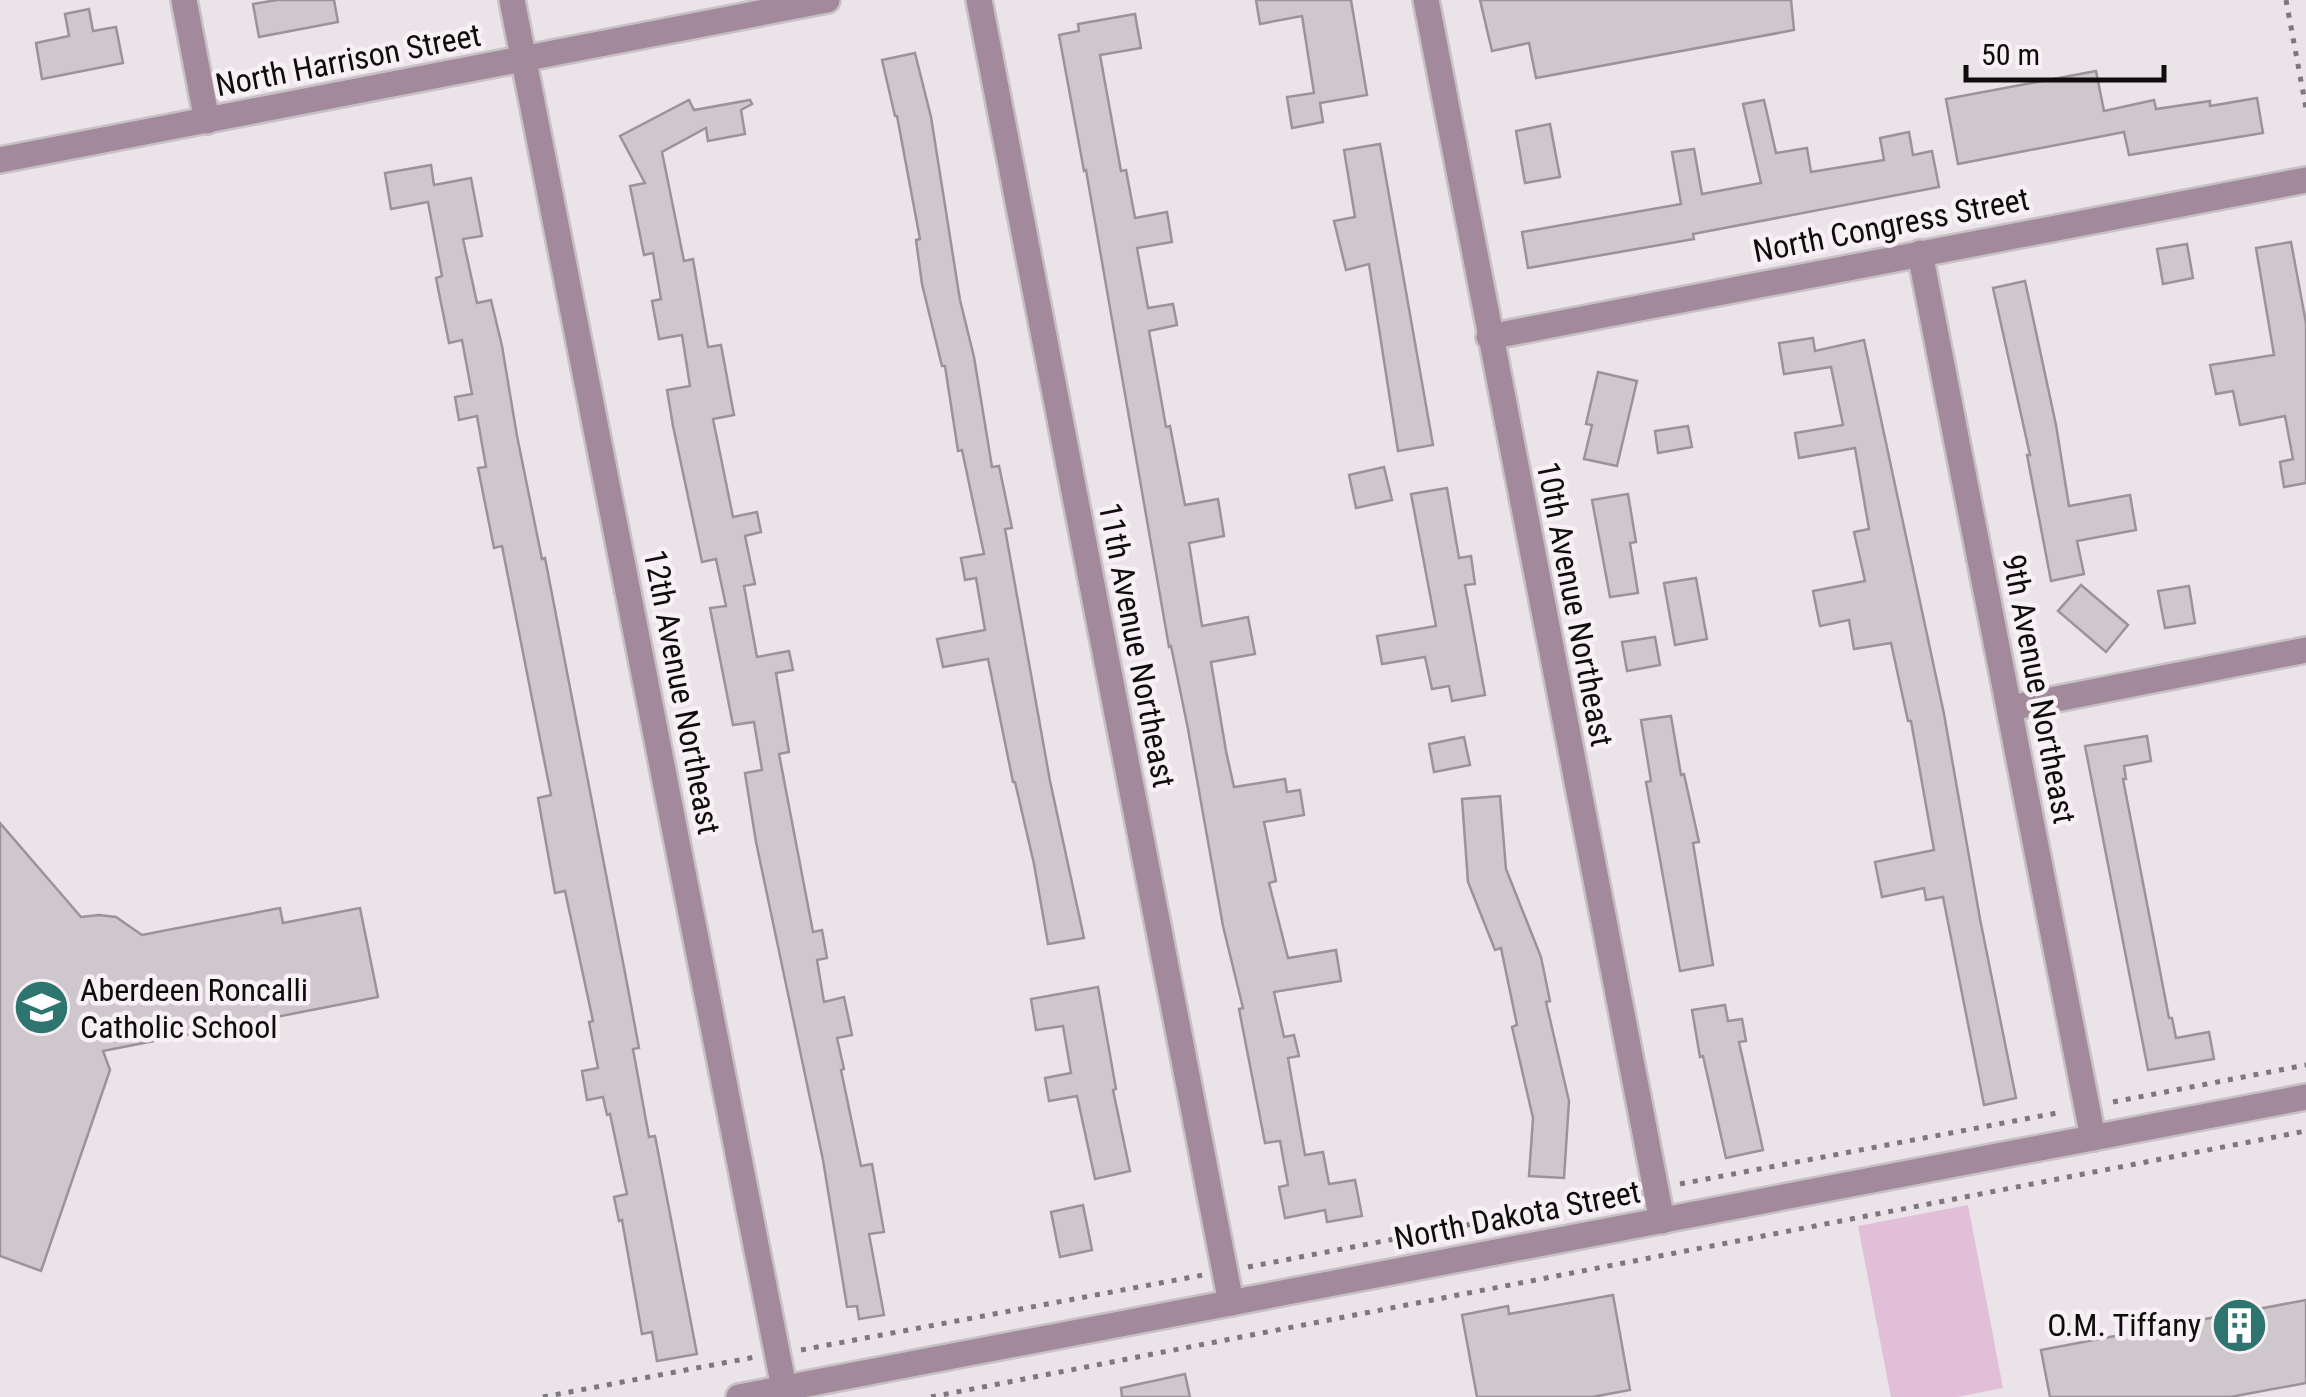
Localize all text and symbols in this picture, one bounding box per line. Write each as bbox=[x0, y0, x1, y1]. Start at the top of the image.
street label: North Harrison Street bbox=[212, 16, 484, 104]
scale bar bbox=[1966, 20, 2164, 82]
text: 50 m bbox=[1981, 37, 2040, 72]
street label: North Congress Street bbox=[1750, 180, 2032, 270]
street label: 10th Avenue Northeast bbox=[1529, 458, 1621, 750]
street label: 11th Avenue Northeast bbox=[1091, 499, 1183, 791]
street label: 12th Avenue Northeast bbox=[636, 546, 728, 838]
street label: 9th Avenue Northeast bbox=[1994, 551, 2084, 827]
place label: Aberdeen Roncalli Catholic School bbox=[80, 971, 308, 1046]
school or university icon: Aberdeen Roncalli Catholic School bbox=[11, 978, 71, 1038]
street label: North Dakota Street bbox=[1391, 1173, 1643, 1257]
building icon: O.M. Tiffany bbox=[2210, 1295, 2270, 1355]
place label: O.M. Tiffany bbox=[2047, 1306, 2201, 1344]

